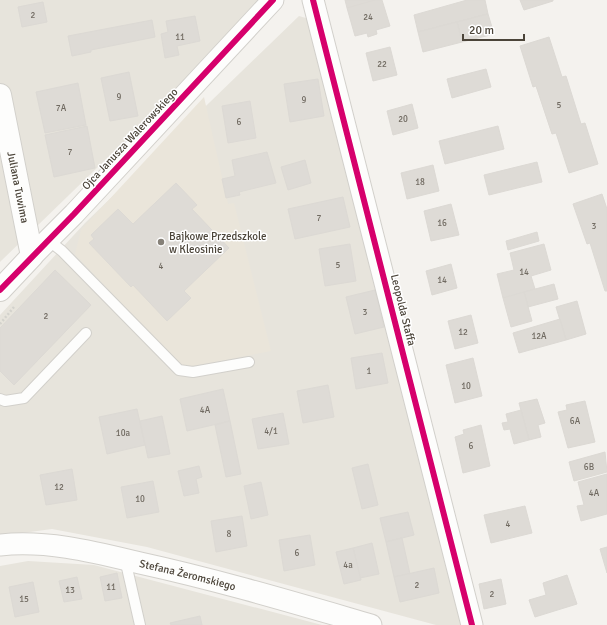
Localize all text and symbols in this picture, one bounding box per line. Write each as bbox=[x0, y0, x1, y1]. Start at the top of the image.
house number: 2 bbox=[31, 10, 36, 21]
house number: 24 bbox=[363, 12, 373, 23]
scale bar bbox=[463, 16, 524, 42]
text: 20 m bbox=[469, 23, 494, 38]
house number: 11 bbox=[175, 32, 185, 43]
house number: 22 bbox=[377, 59, 387, 70]
street label: Ojca Janusza Walerowskiego bbox=[79, 85, 181, 193]
house number: 9 bbox=[117, 92, 122, 103]
house number: 9 bbox=[302, 95, 307, 106]
house number: 5 bbox=[557, 100, 562, 111]
house number: 7A bbox=[56, 103, 67, 114]
house number: 20 bbox=[398, 114, 408, 125]
house number: 6 bbox=[237, 117, 242, 128]
house number: 7 bbox=[68, 147, 73, 158]
street label: Juliana Tuwima bbox=[5, 150, 32, 225]
house number: 18 bbox=[415, 177, 425, 188]
house number: 7 bbox=[317, 213, 322, 224]
house number: 16 bbox=[437, 218, 447, 229]
house number: 3 bbox=[592, 221, 597, 232]
place label: Bajkowe Przedszkole w Kleosinie bbox=[169, 230, 267, 256]
marker: Bajkowe Przedszkole w Kleosinie bbox=[156, 237, 166, 247]
house number: 5 bbox=[336, 260, 341, 271]
house number: 4 bbox=[159, 261, 164, 272]
house number: 14 bbox=[519, 267, 529, 278]
street label: Leopolda Staffa bbox=[388, 273, 418, 348]
house number: 14 bbox=[437, 275, 447, 286]
house number: 3 bbox=[363, 307, 368, 318]
house number: 2 bbox=[44, 311, 49, 322]
house number: 12 bbox=[458, 327, 468, 338]
house number: 12A bbox=[531, 331, 547, 342]
house number: 1 bbox=[367, 366, 372, 377]
house number: 10 bbox=[461, 381, 471, 392]
house number: 4A bbox=[200, 405, 211, 416]
house number: 6A bbox=[570, 416, 581, 427]
house number: 4/1 bbox=[264, 426, 278, 437]
house number: 10a bbox=[116, 428, 131, 439]
house number: 6 bbox=[469, 441, 474, 452]
house number: 6B bbox=[584, 462, 594, 473]
house number: 12 bbox=[54, 482, 64, 493]
house number: 4A bbox=[589, 488, 600, 499]
house number: 10 bbox=[135, 494, 145, 505]
house number: 4 bbox=[506, 519, 511, 530]
house number: 8 bbox=[227, 529, 232, 540]
house number: 6 bbox=[295, 548, 300, 559]
street label: Stefana Żeromskiego bbox=[138, 557, 238, 593]
house number: 4a bbox=[343, 560, 353, 571]
house number: 2 bbox=[415, 580, 420, 591]
house number: 11 bbox=[106, 582, 116, 593]
house number: 13 bbox=[65, 585, 75, 596]
house number: 2 bbox=[490, 589, 495, 600]
house number: 15 bbox=[19, 594, 29, 605]

